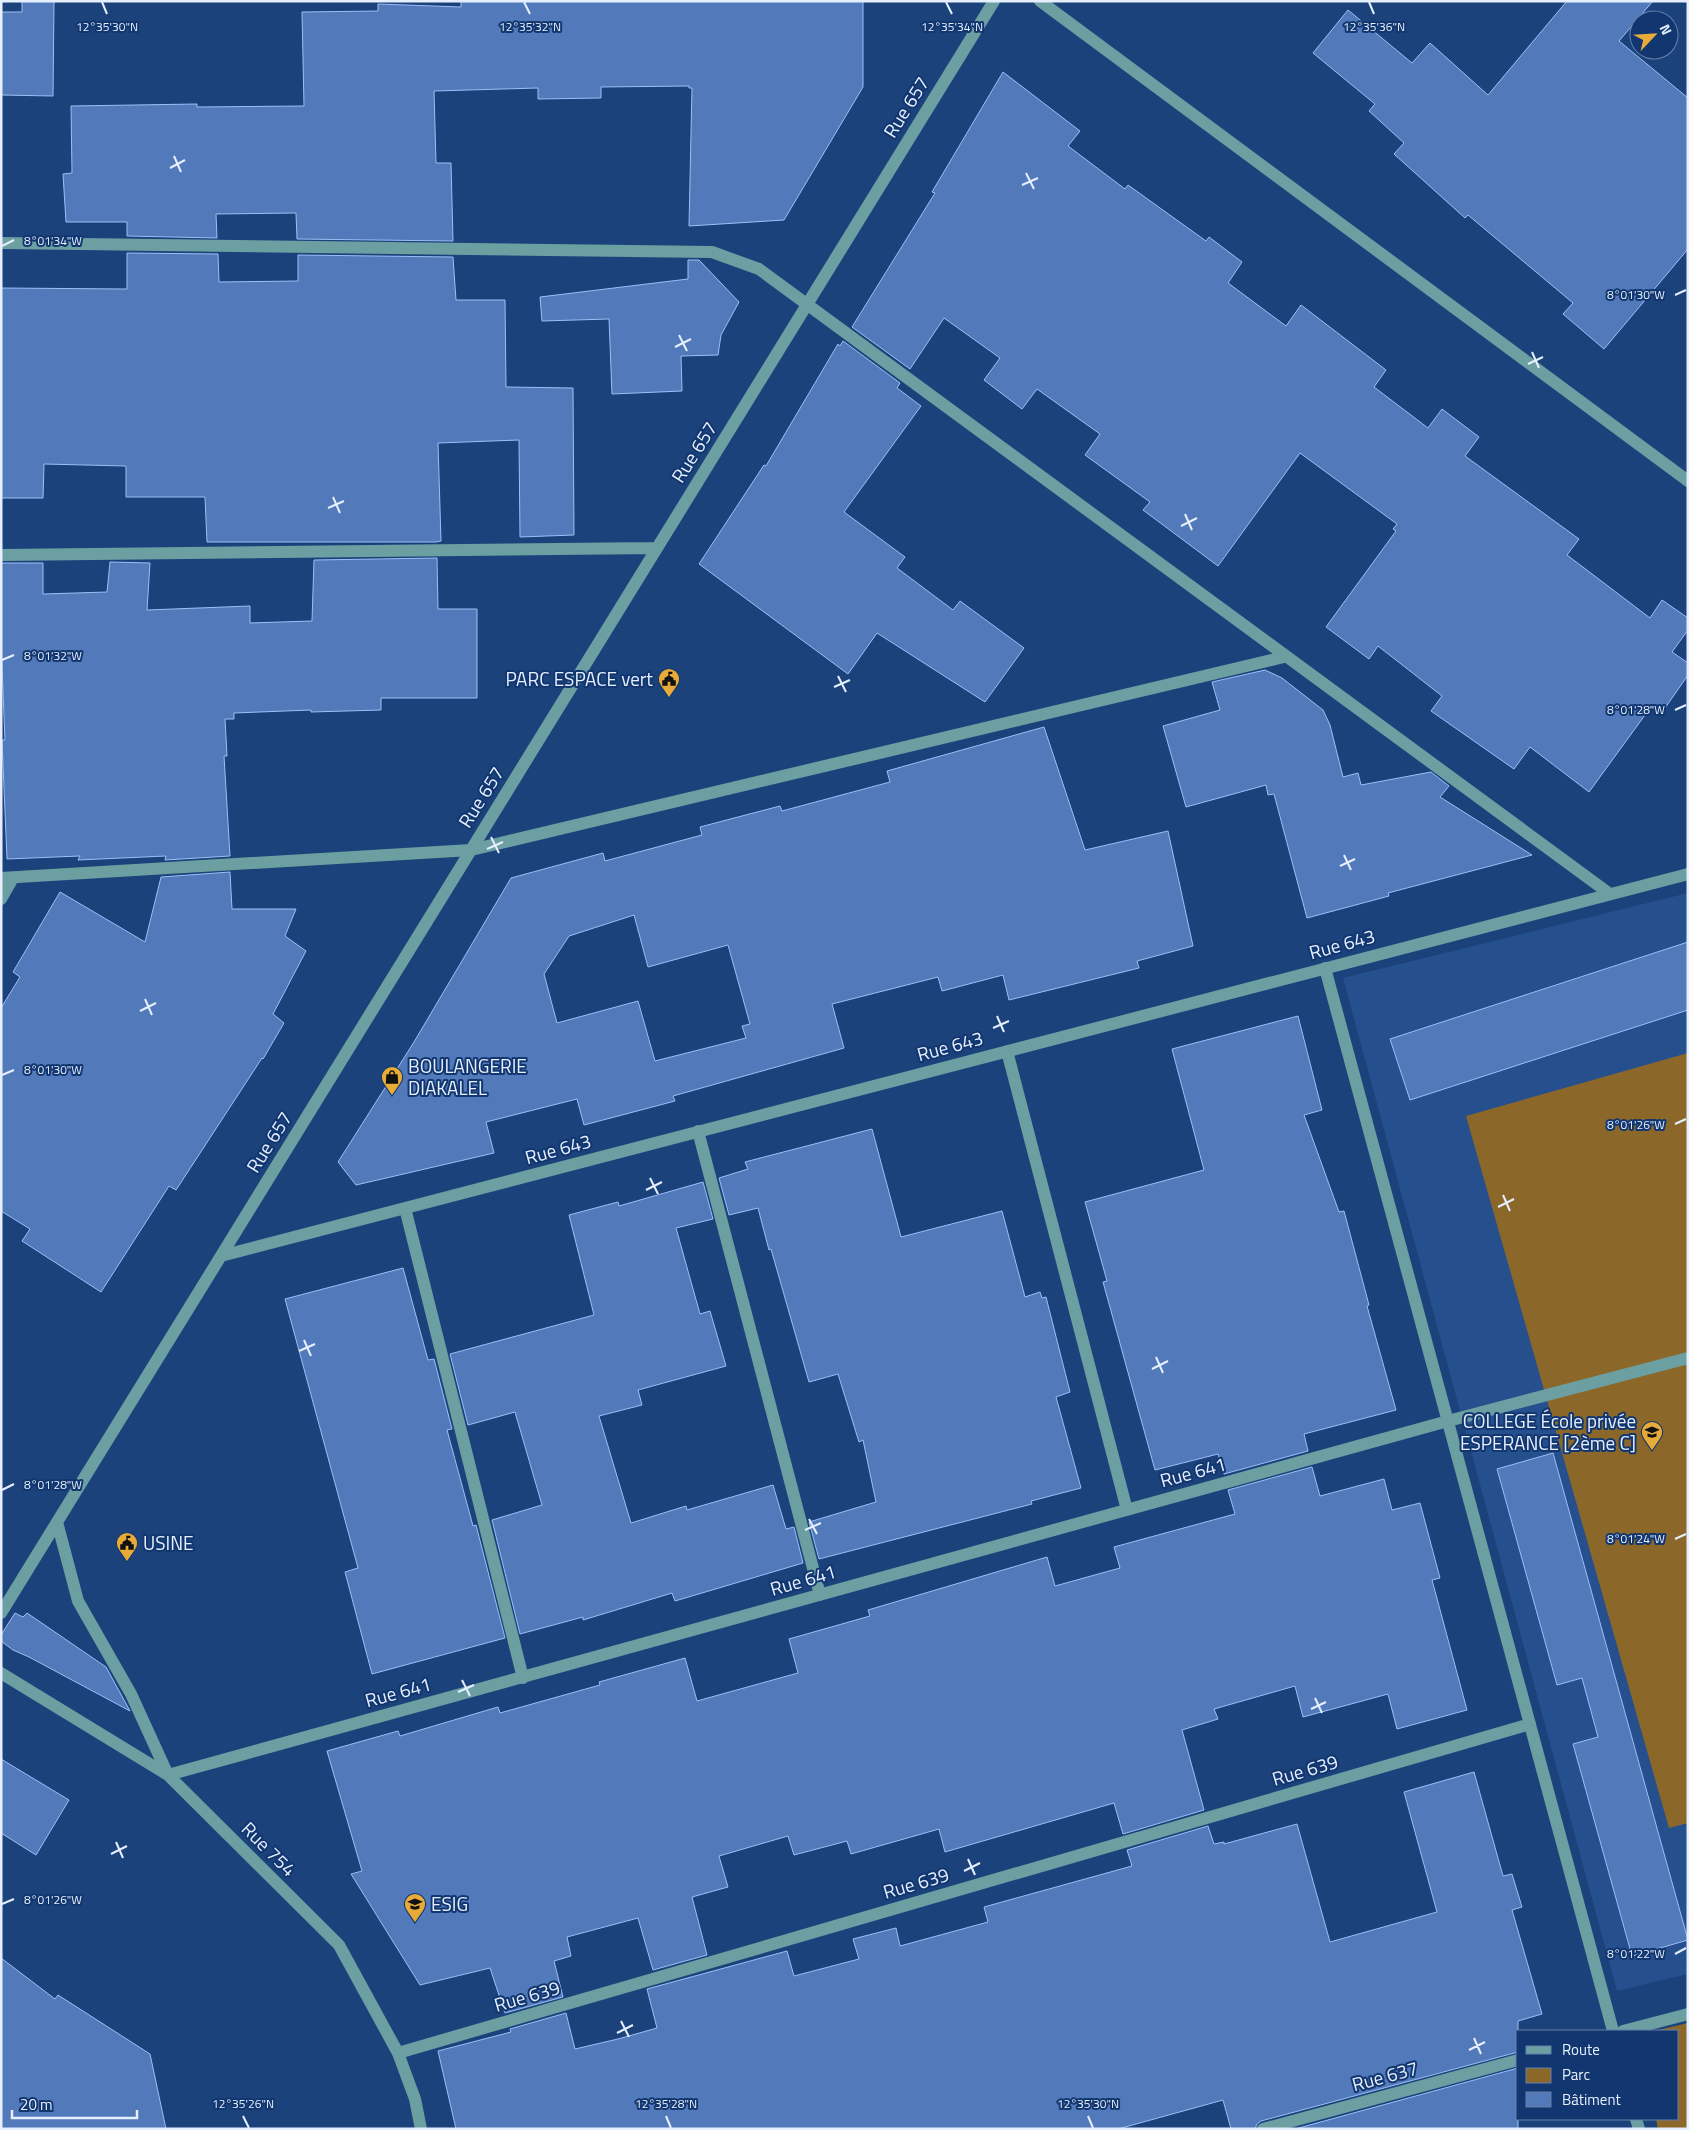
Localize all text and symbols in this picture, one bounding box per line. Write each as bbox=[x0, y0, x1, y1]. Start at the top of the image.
north arrow bbox=[1629, 10, 1679, 60]
text: 12°35'30"N bbox=[76, 17, 138, 36]
text: 12°35'32"N bbox=[499, 17, 561, 36]
text: 12°35'34"N bbox=[921, 17, 983, 36]
text: 12°35'36"N bbox=[1343, 17, 1405, 36]
text: N bbox=[1655, 20, 1678, 38]
street label: Rue 657 bbox=[875, 70, 936, 143]
text: 8°01'34"W bbox=[24, 231, 82, 250]
text: 8°01'30"W bbox=[1607, 285, 1665, 304]
street label: Rue 657 bbox=[663, 415, 724, 488]
text: 8°01'32"W bbox=[24, 646, 82, 665]
place label: PARC ESPACE vert bbox=[505, 664, 653, 693]
public building icon: PARC ESPACE vert bbox=[657, 667, 681, 698]
text: 8°01'28"W bbox=[1607, 700, 1665, 719]
street label: Rue 657 bbox=[450, 760, 511, 833]
street label: Rue 643 bbox=[1306, 921, 1378, 966]
street label: Rue 643 bbox=[914, 1023, 986, 1068]
place label: BOULANGERIE DIAKALEL bbox=[408, 1051, 527, 1102]
text: 8°01'30"W bbox=[24, 1060, 82, 1079]
shop icon: BOULANGERIE DIAKALEL bbox=[380, 1065, 404, 1096]
street label: Rue 657 bbox=[238, 1105, 299, 1178]
text: 8°01'26"W bbox=[1607, 1115, 1665, 1134]
street label: Rue 643 bbox=[522, 1126, 594, 1171]
place label: COLLEGE École privée ESPERANCE [2ème C] bbox=[1460, 1406, 1636, 1457]
school or university icon: COLLEGE École privée ESPERANCE [2ème C] bbox=[1640, 1420, 1664, 1451]
street label: Rue 641 bbox=[1157, 1449, 1229, 1494]
text: 8°01'28"W bbox=[24, 1475, 82, 1494]
place label: USINE bbox=[143, 1528, 194, 1557]
text: 8°01'24"W bbox=[1607, 1529, 1665, 1548]
public building icon: USINE bbox=[115, 1531, 139, 1562]
street label: Rue 641 bbox=[766, 1556, 839, 1603]
street label: Rue 641 bbox=[362, 1669, 434, 1714]
street label: Rue 639 bbox=[1268, 1746, 1341, 1793]
street label: Rue 754 bbox=[235, 1815, 303, 1883]
street label: Rue 639 bbox=[879, 1859, 952, 1906]
place label: ESIG bbox=[431, 1889, 468, 1918]
text: 8°01'26"W bbox=[24, 1890, 82, 1909]
school or university icon: ESIG bbox=[403, 1892, 427, 1923]
text: 8°01'22"W bbox=[1607, 1944, 1665, 1963]
street label: Rue 639 bbox=[490, 1972, 563, 2019]
legend bbox=[1516, 2030, 1679, 2120]
text: Route bbox=[1562, 2038, 1600, 2061]
street label: Rue 637 bbox=[1349, 2053, 1421, 2098]
text: Parc bbox=[1562, 2063, 1590, 2086]
scale bar bbox=[12, 2088, 138, 2120]
text: Bâtiment bbox=[1562, 2088, 1621, 2111]
text: 20 m bbox=[20, 2093, 53, 2116]
text: 12°35'26"N bbox=[212, 2094, 274, 2113]
text: 12°35'28"N bbox=[635, 2094, 697, 2113]
text: 12°35'30"N bbox=[1057, 2094, 1119, 2113]

